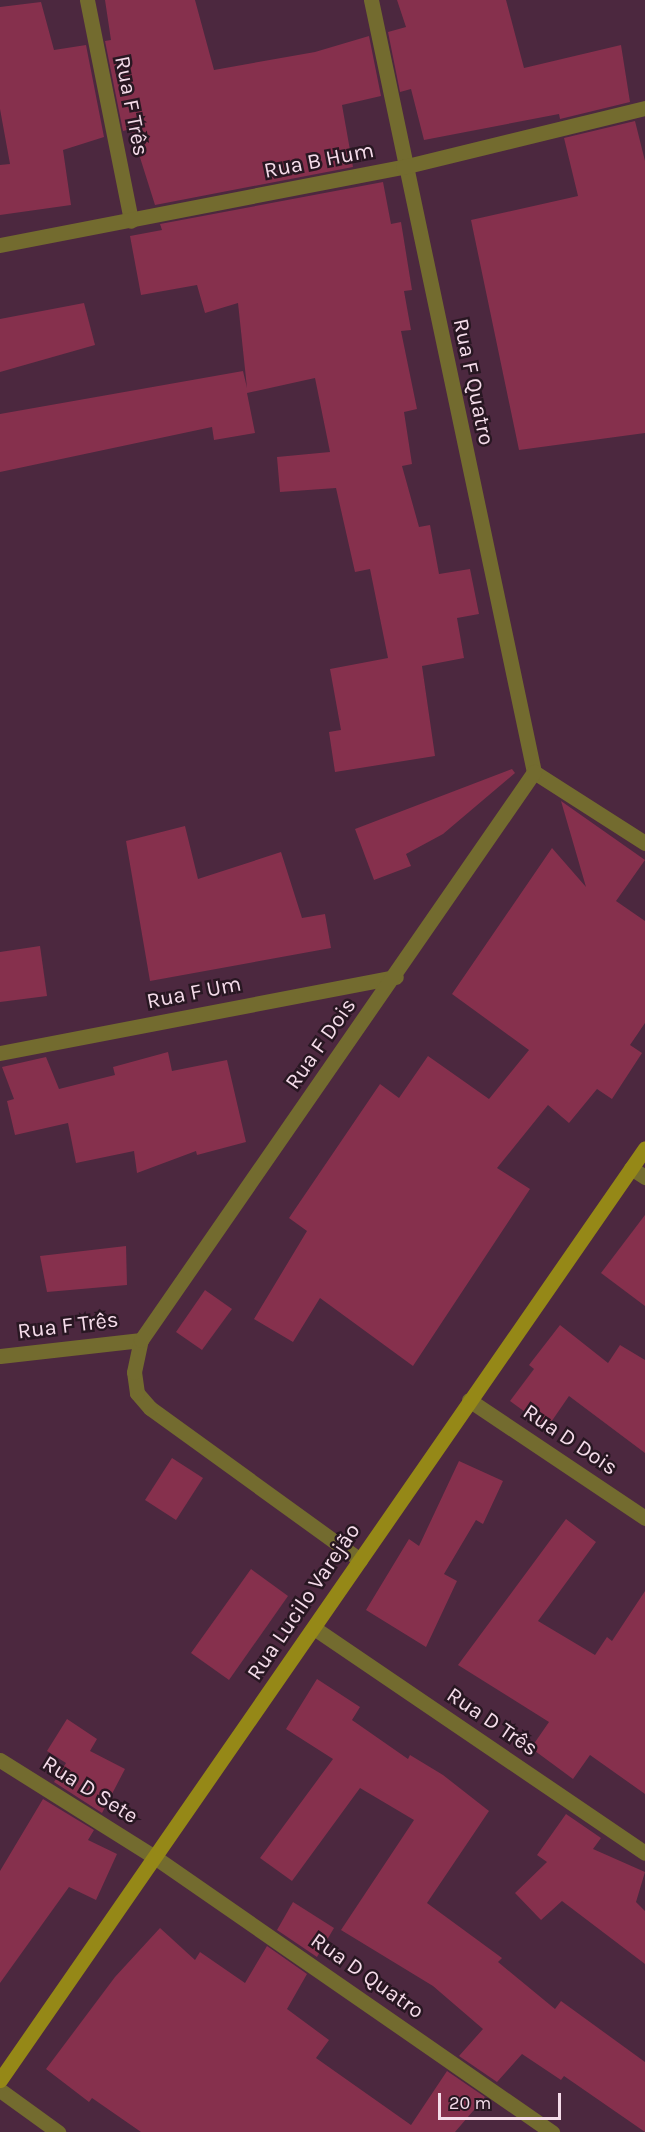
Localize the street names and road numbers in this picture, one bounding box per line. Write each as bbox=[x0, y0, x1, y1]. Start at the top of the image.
street label: Rua F Três bbox=[108, 54, 154, 158]
street label: Rua B Hum bbox=[262, 137, 376, 185]
street label: Rua F Quatro bbox=[447, 316, 499, 448]
street label: Rua F Um bbox=[144, 971, 244, 1015]
street label: Rua F Dois bbox=[280, 993, 362, 1095]
street label: Rua F Três bbox=[16, 1307, 120, 1345]
street label: Rua D Dois bbox=[518, 1399, 622, 1481]
street label: Rua Lucilo Varejão bbox=[242, 1519, 366, 1685]
street label: Rua D Três bbox=[441, 1682, 543, 1762]
street label: Rua D Sete bbox=[37, 1750, 143, 1830]
street label: Rua D Quatro bbox=[305, 1927, 429, 2025]

